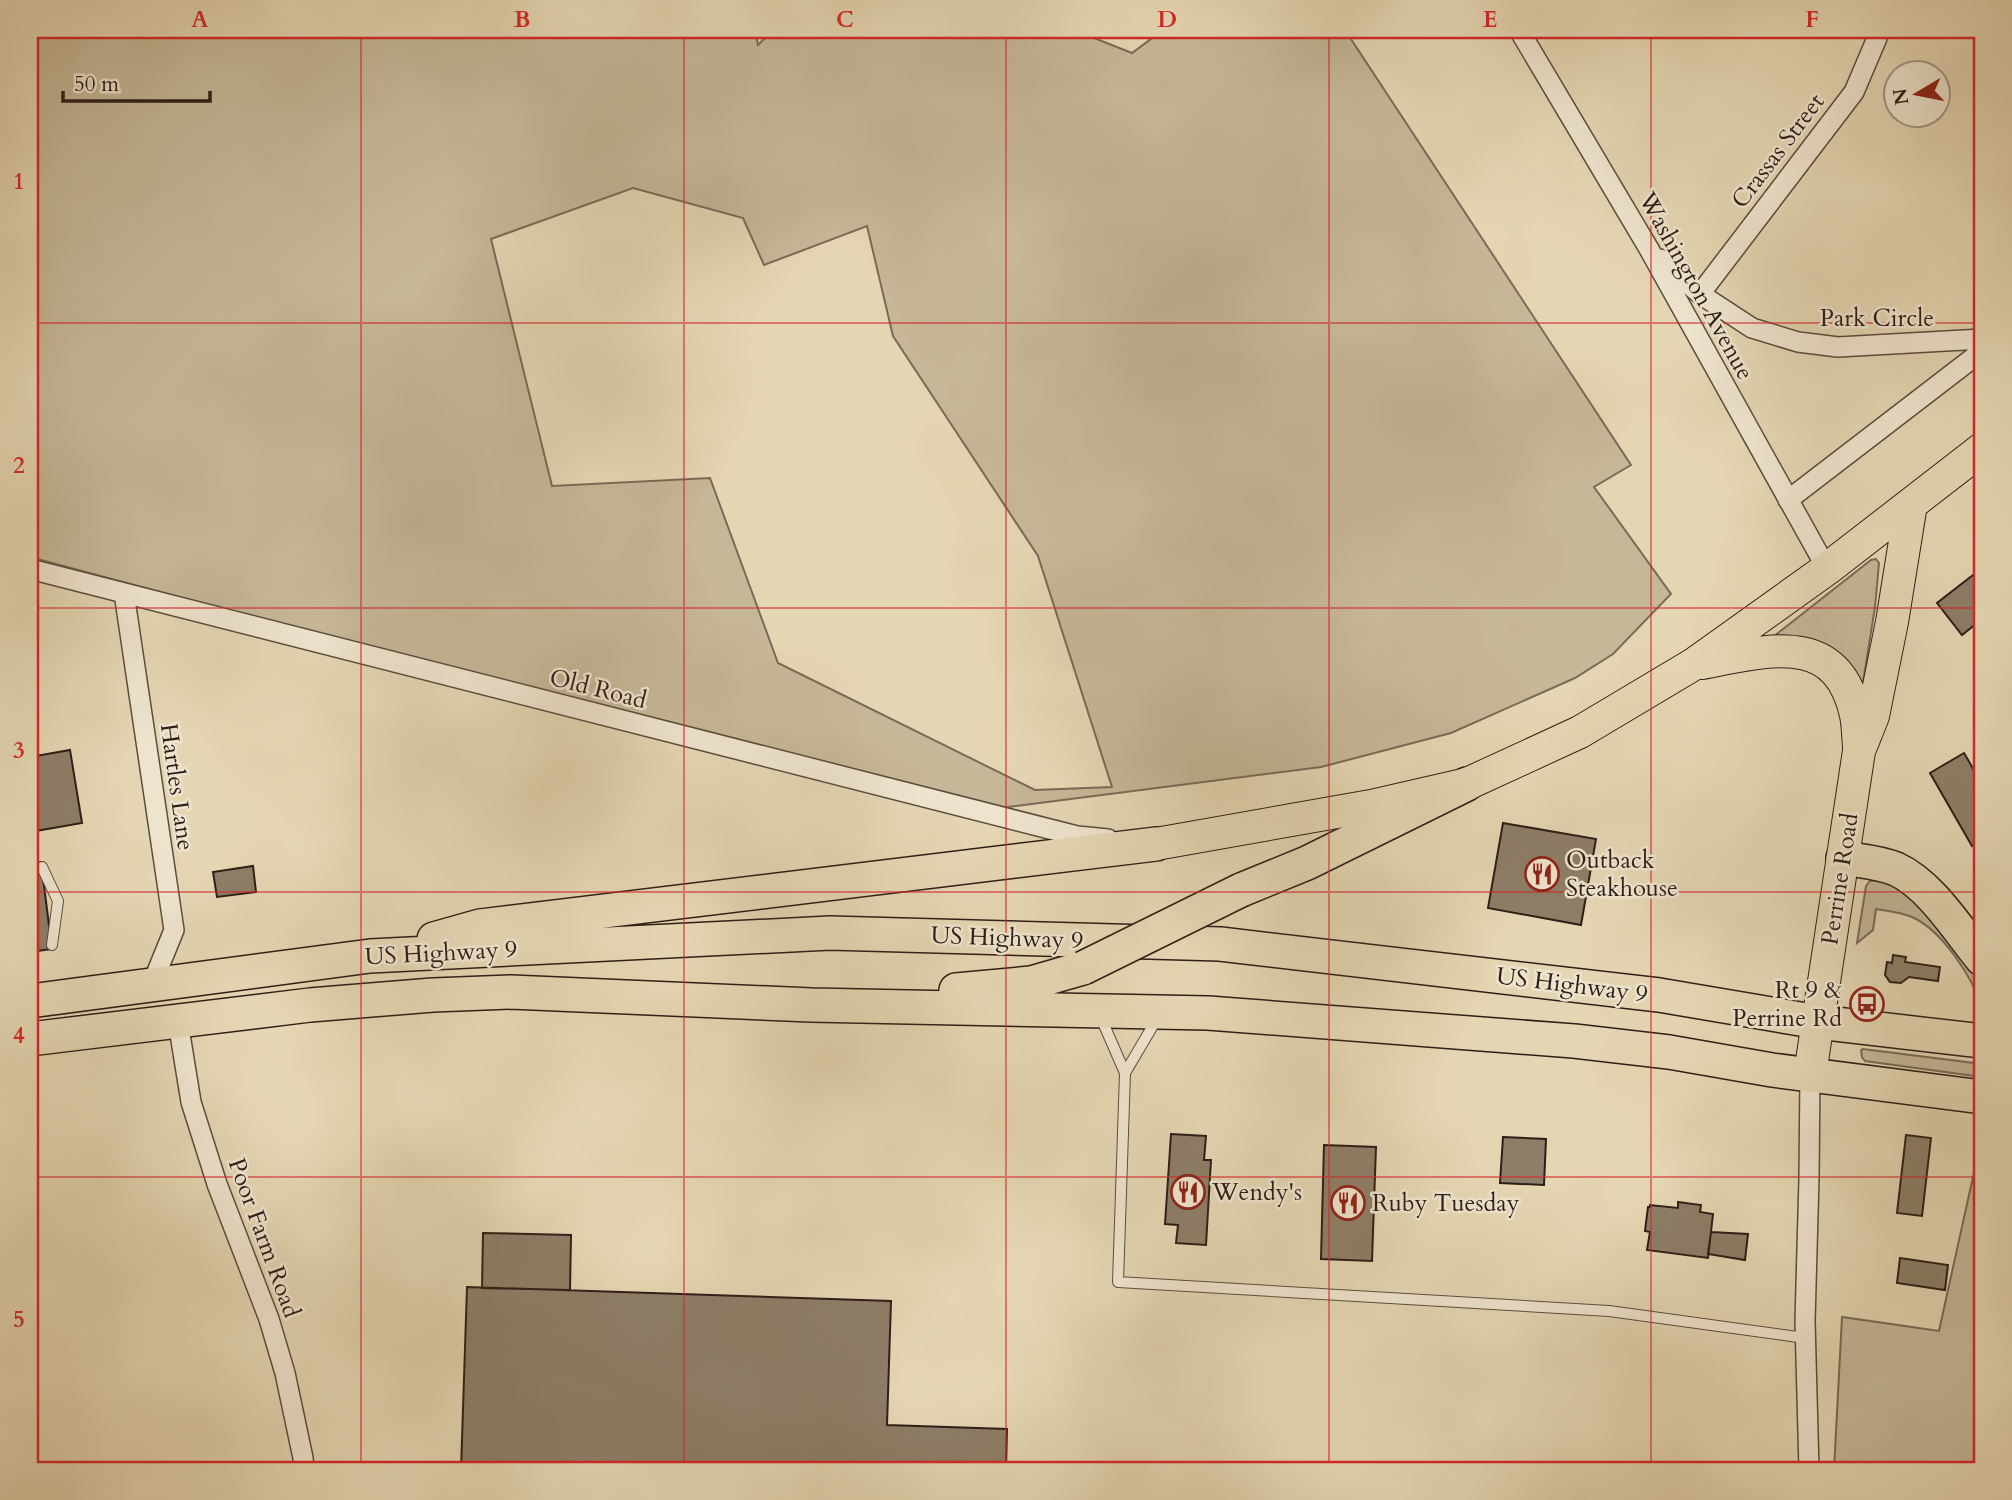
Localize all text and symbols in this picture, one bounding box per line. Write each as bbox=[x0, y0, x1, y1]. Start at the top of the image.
text: A bbox=[191, 4, 209, 35]
text: B bbox=[514, 4, 530, 35]
text: C bbox=[836, 4, 854, 35]
text: D bbox=[1157, 4, 1177, 35]
text: E bbox=[1483, 4, 1497, 35]
text: F bbox=[1805, 4, 1819, 35]
scale bar bbox=[63, 60, 210, 104]
north arrow bbox=[1882, 60, 1952, 130]
text: 50 m bbox=[74, 70, 119, 99]
street label: Crassas Street bbox=[1724, 86, 1832, 215]
text: N bbox=[1887, 86, 1915, 107]
text: 1 bbox=[13, 166, 25, 197]
street label: Washington Avenue bbox=[1630, 185, 1761, 386]
street label: Park Circle bbox=[1820, 302, 1934, 335]
text: 2 bbox=[13, 450, 25, 481]
street label: Old Road bbox=[546, 661, 650, 717]
street label: Hartles Lane bbox=[152, 721, 202, 853]
text: 3 bbox=[13, 735, 25, 766]
street label: Perrine Road bbox=[1813, 810, 1867, 947]
place label: Outback Steakhouse bbox=[1566, 844, 1678, 905]
restaurant icon: Outback Steakhouse bbox=[1523, 855, 1561, 893]
street label: US Highway 9 bbox=[930, 919, 1084, 957]
street label: US Highway 9 bbox=[364, 933, 518, 973]
street label: US Highway 9 bbox=[1494, 959, 1650, 1011]
place label: Rt 9 & Perrine Rd bbox=[1732, 974, 1842, 1035]
bus stop icon: Rt 9 & Perrine Rd bbox=[1848, 985, 1886, 1023]
text: 4 bbox=[13, 1020, 25, 1051]
street label: Poor Farm Road bbox=[220, 1154, 308, 1323]
restaurant icon: Wendy's bbox=[1169, 1173, 1207, 1211]
place label: Wendy's bbox=[1211, 1176, 1302, 1209]
restaurant icon: Ruby Tuesday bbox=[1329, 1184, 1367, 1222]
place label: Ruby Tuesday bbox=[1372, 1187, 1520, 1220]
text: 5 bbox=[13, 1304, 25, 1335]

